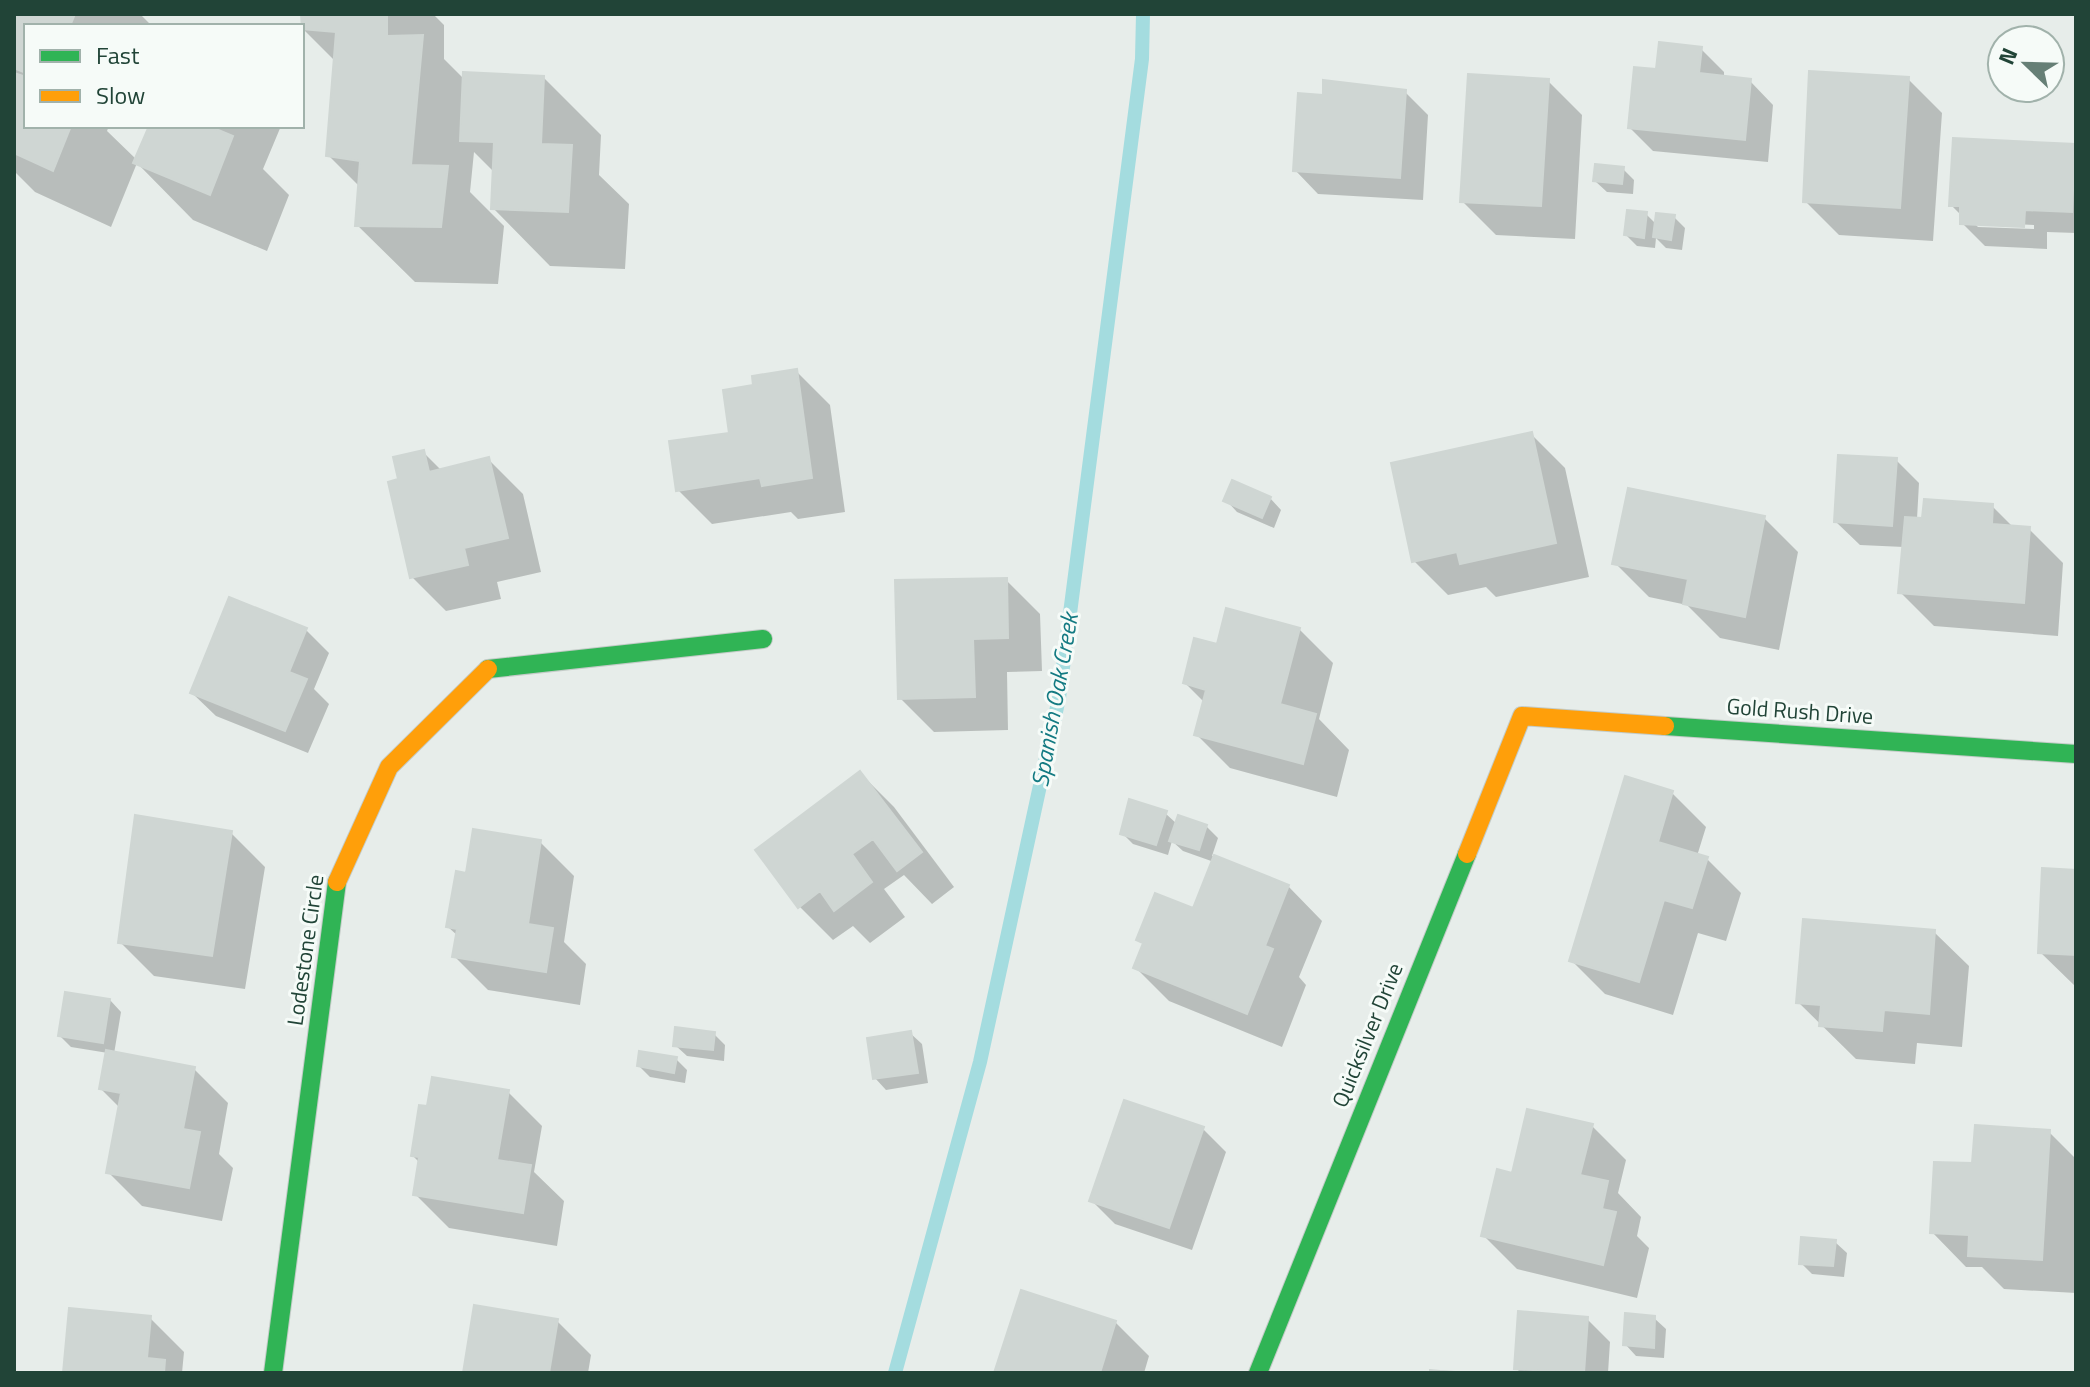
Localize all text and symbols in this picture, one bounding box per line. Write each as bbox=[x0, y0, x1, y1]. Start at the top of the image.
legend bbox=[24, 24, 304, 128]
north arrow bbox=[1986, 24, 2066, 104]
text: Fast bbox=[96, 37, 140, 73]
text: N bbox=[1989, 43, 2026, 70]
text: Slow bbox=[96, 77, 145, 113]
water label: Spanish Oak Creek bbox=[1021, 607, 1088, 789]
street label: Gold Rush Drive bbox=[1726, 689, 1874, 733]
street label: Lodestone Circle bbox=[278, 872, 332, 1028]
street label: Quicksilver Drive bbox=[1323, 958, 1411, 1112]

